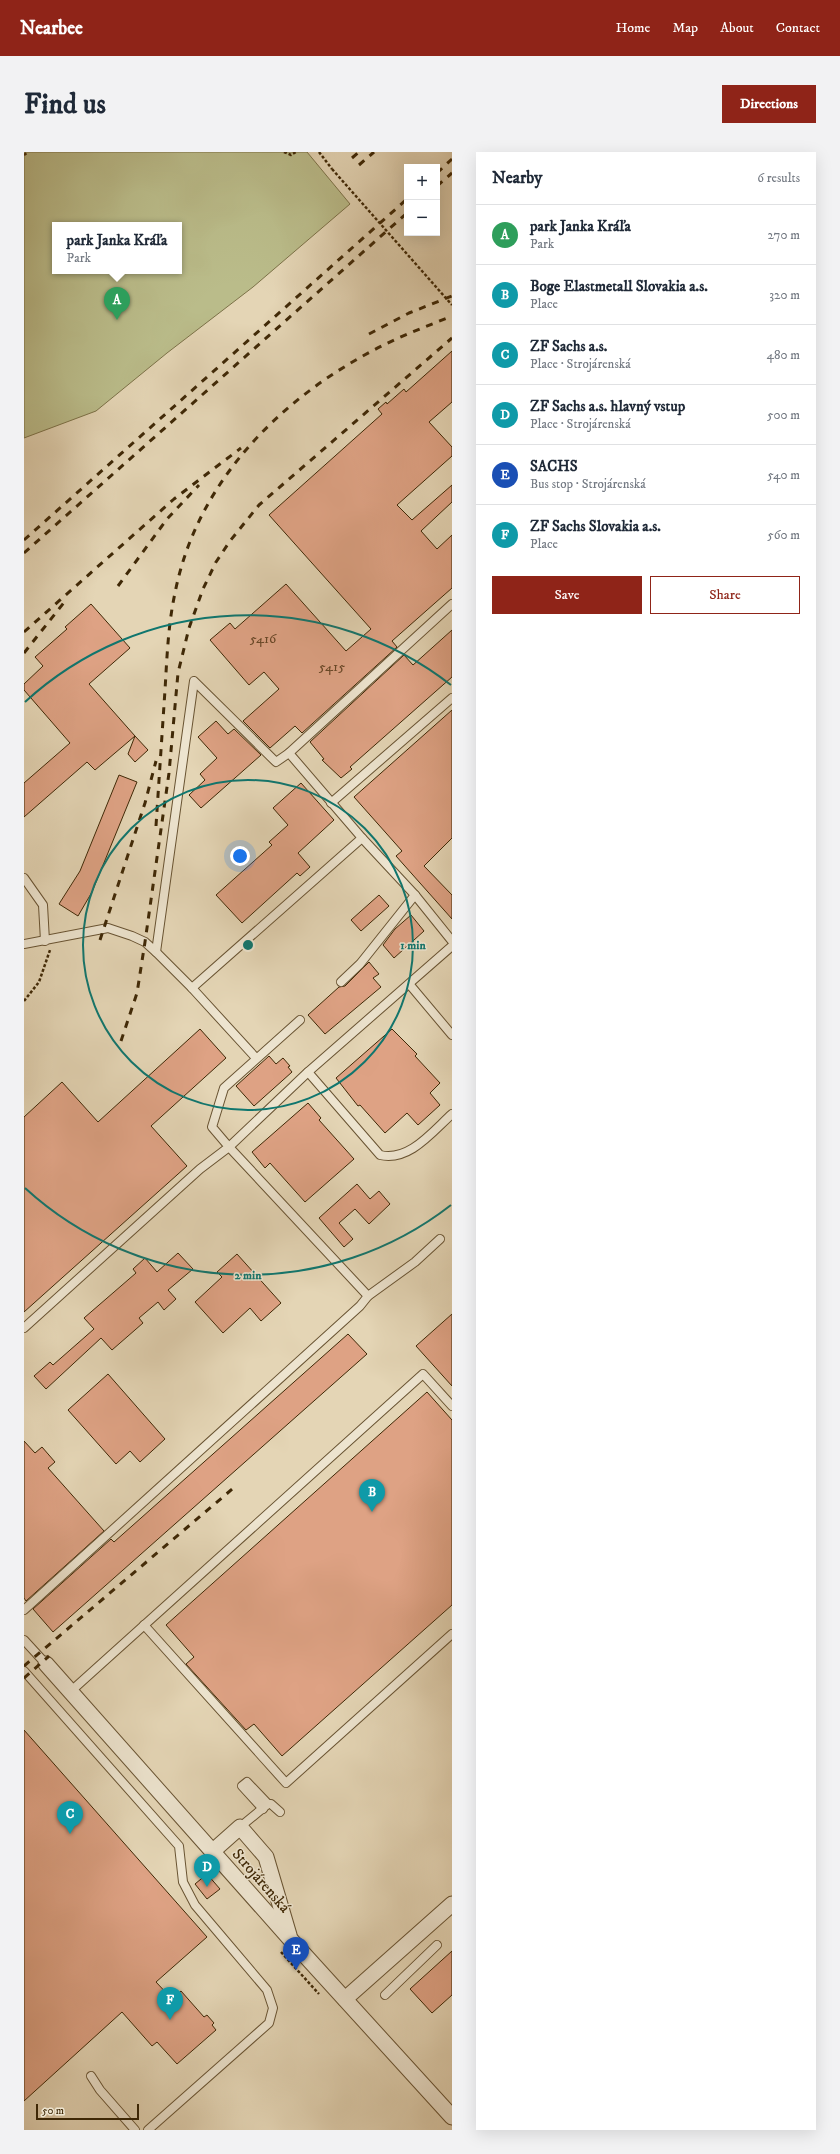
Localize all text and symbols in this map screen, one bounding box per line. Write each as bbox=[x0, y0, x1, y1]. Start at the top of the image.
text: Nearbee bbox=[20, 17, 83, 40]
text: Home bbox=[616, 19, 650, 37]
text: Map bbox=[672, 19, 698, 37]
text: About bbox=[720, 19, 754, 37]
text: Contact bbox=[776, 19, 820, 37]
button: Directions bbox=[722, 85, 816, 123]
text: Find us bbox=[24, 87, 106, 122]
map controls bbox=[404, 164, 440, 236]
button: + bbox=[404, 164, 440, 200]
text: Nearby bbox=[492, 167, 542, 189]
text: 6 results bbox=[757, 170, 800, 186]
button: − bbox=[404, 200, 440, 236]
text: park Janka Kráľa bbox=[530, 217, 631, 236]
popup bbox=[52, 222, 182, 274]
text: A bbox=[501, 227, 509, 243]
text: 270 m bbox=[768, 227, 800, 243]
text: park Janka Kráľa bbox=[67, 231, 167, 250]
text: Park bbox=[530, 236, 554, 252]
text: Park bbox=[67, 250, 91, 266]
text: Boge Elastmetall Slovakia a.s. bbox=[530, 277, 708, 296]
pin: A bbox=[104, 287, 130, 320]
text: B bbox=[501, 287, 509, 303]
text: 320 m bbox=[769, 287, 800, 303]
text: Place bbox=[530, 296, 558, 312]
text: ZF Sachs a.s. bbox=[530, 337, 607, 356]
text: C bbox=[501, 347, 509, 363]
text: 480 m bbox=[766, 347, 800, 363]
text: Place · Strojárenská bbox=[530, 356, 631, 372]
text: ZF Sachs a.s. hlavný vstup bbox=[530, 397, 685, 416]
text: D bbox=[500, 407, 510, 423]
text: 500 m bbox=[767, 407, 800, 423]
text: Place · Strojárenská bbox=[530, 416, 631, 432]
text: SACHS bbox=[530, 457, 578, 476]
text: E bbox=[500, 467, 510, 483]
text: 540 m bbox=[767, 467, 800, 483]
text: Bus stop · Strojárenská bbox=[530, 476, 646, 492]
text: ZF Sachs Slovakia a.s. bbox=[530, 517, 661, 536]
text: F bbox=[501, 527, 509, 543]
text: 560 m bbox=[767, 527, 800, 543]
text: Place bbox=[530, 536, 558, 552]
button: Save bbox=[492, 576, 642, 614]
button: Share bbox=[650, 576, 800, 614]
house number: 5416 bbox=[250, 630, 277, 648]
house number: 5415 bbox=[319, 658, 345, 676]
your location bbox=[230, 846, 250, 866]
centre of rings bbox=[241, 938, 255, 952]
text: 1 min bbox=[400, 938, 426, 953]
text: 2 min bbox=[235, 1268, 262, 1283]
pin: B bbox=[359, 1479, 385, 1512]
pin: C bbox=[57, 1801, 83, 1834]
street label: Strojárenská bbox=[228, 1844, 295, 1917]
pin: D bbox=[194, 1854, 220, 1887]
pin: E bbox=[283, 1937, 309, 1970]
pin: F bbox=[157, 1987, 183, 2020]
scale bar bbox=[36, 2102, 139, 2121]
text: 50 m bbox=[42, 2104, 64, 2118]

